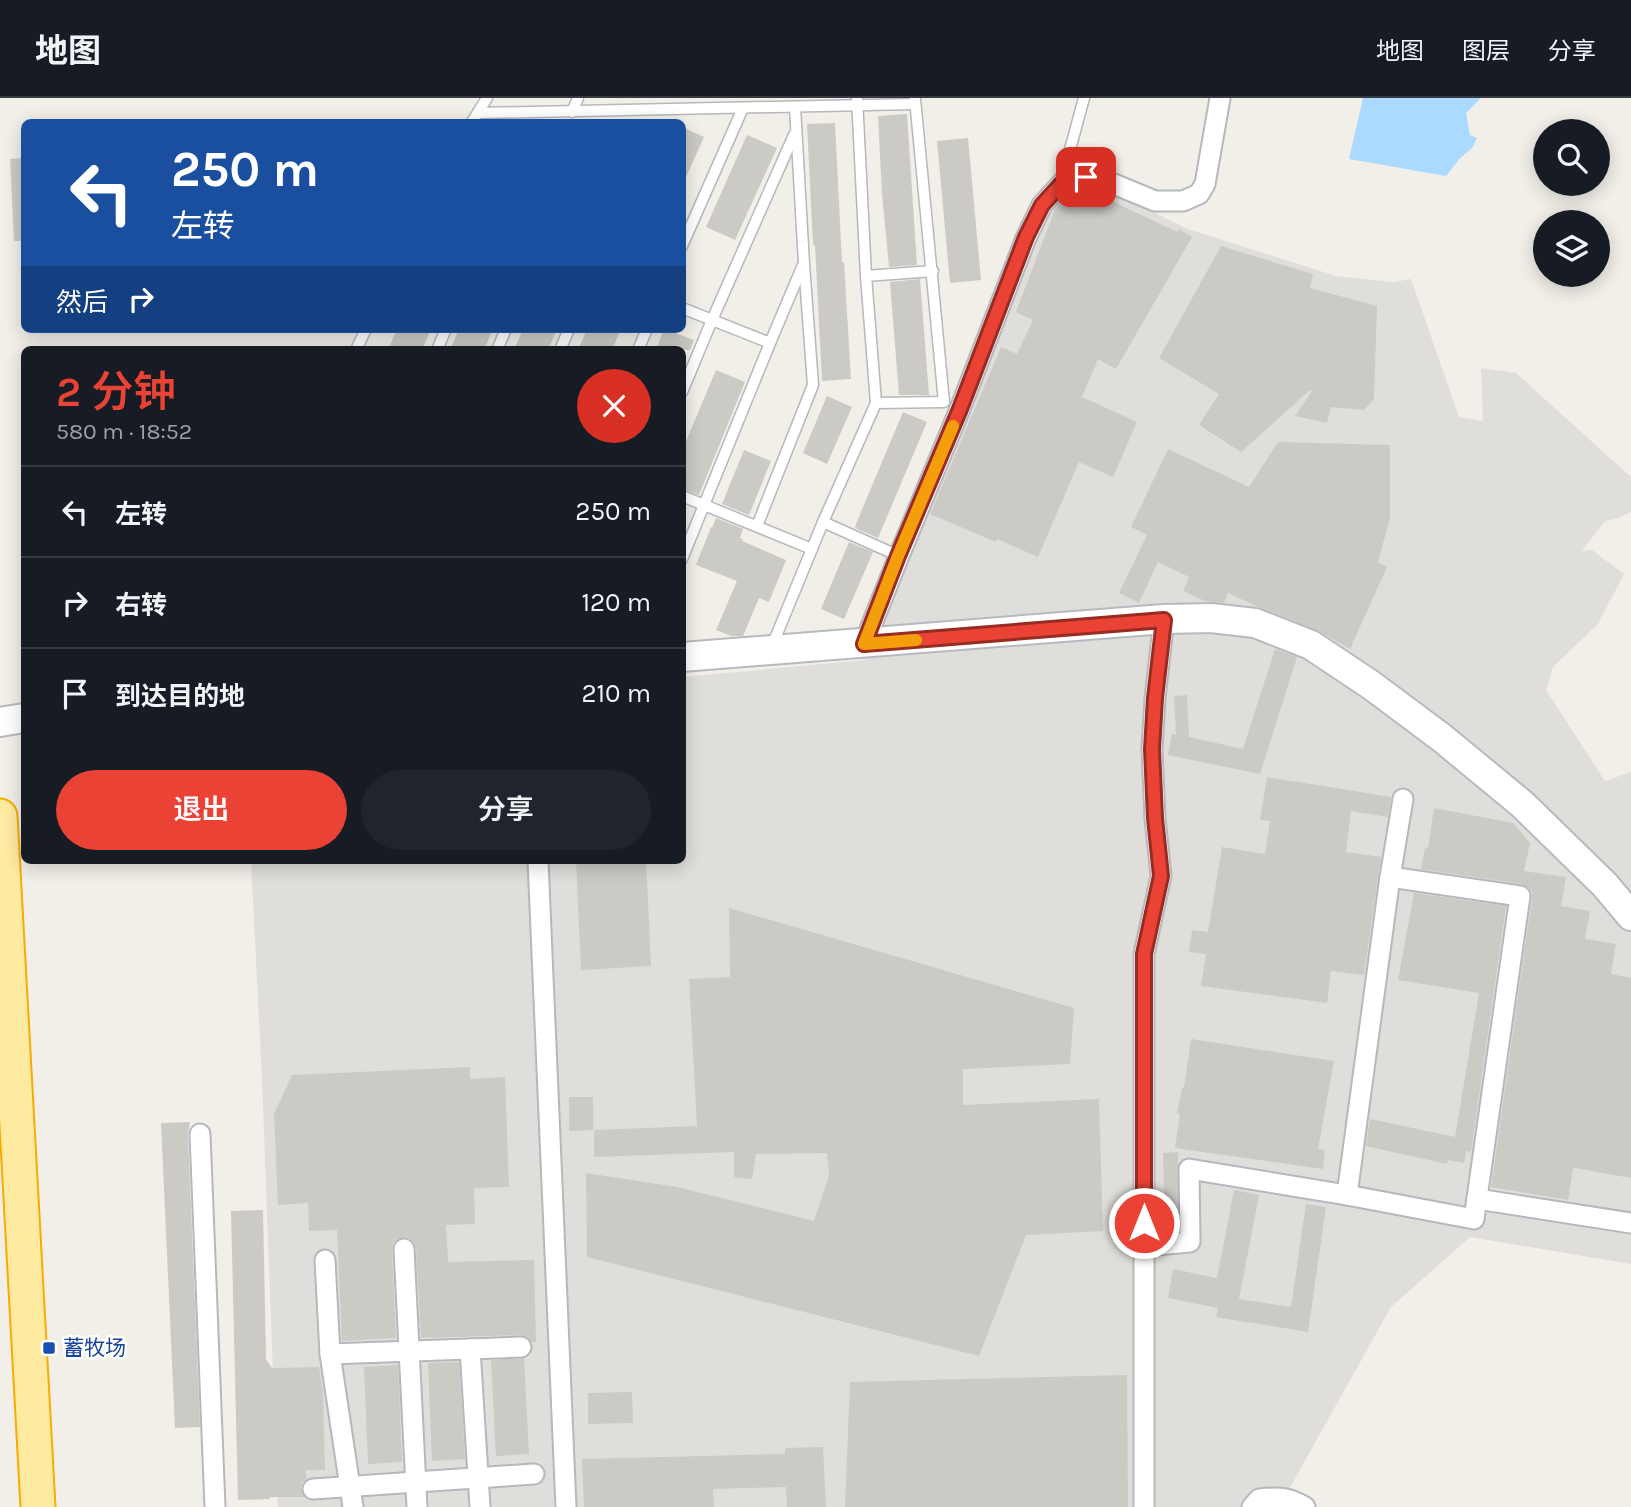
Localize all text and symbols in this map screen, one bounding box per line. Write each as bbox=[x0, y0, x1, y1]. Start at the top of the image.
text: 地图 bbox=[35, 32, 101, 70]
text: 地图 bbox=[1376, 37, 1424, 65]
text: 图层 bbox=[1462, 37, 1510, 65]
text: 分享 bbox=[1548, 37, 1596, 65]
map controls bbox=[1533, 119, 1610, 287]
button: search bbox=[1533, 119, 1610, 196]
text: 250 m bbox=[171, 141, 319, 198]
icon: left bbox=[56, 147, 147, 238]
pin bbox=[1056, 147, 1116, 207]
icon: arrive bbox=[1067, 158, 1105, 196]
text: 左转 bbox=[171, 208, 235, 245]
button: layers bbox=[1533, 210, 1610, 287]
icon: right bbox=[122, 280, 160, 318]
text: 然后 bbox=[56, 287, 108, 318]
text: 2 分钟 bbox=[56, 367, 176, 417]
button: close bbox=[577, 369, 651, 443]
text: 580 m · 18:52 bbox=[56, 418, 192, 445]
icon: left bbox=[56, 493, 94, 531]
text: 250 m bbox=[575, 496, 651, 527]
text: 左转 bbox=[115, 499, 167, 530]
icon: right bbox=[56, 584, 94, 622]
text: 120 m bbox=[581, 587, 651, 618]
text: 右转 bbox=[115, 590, 167, 621]
icon: arrive bbox=[56, 675, 94, 713]
text: 210 m bbox=[581, 678, 651, 709]
text: 到达目的地 bbox=[115, 681, 245, 712]
button: 退出 bbox=[56, 770, 347, 850]
button: 分享 bbox=[361, 770, 651, 850]
position arrow bbox=[1107, 1186, 1181, 1260]
place label: 蓄牧场 bbox=[63, 1336, 126, 1360]
marker: 蓄牧场 bbox=[41, 1340, 57, 1356]

